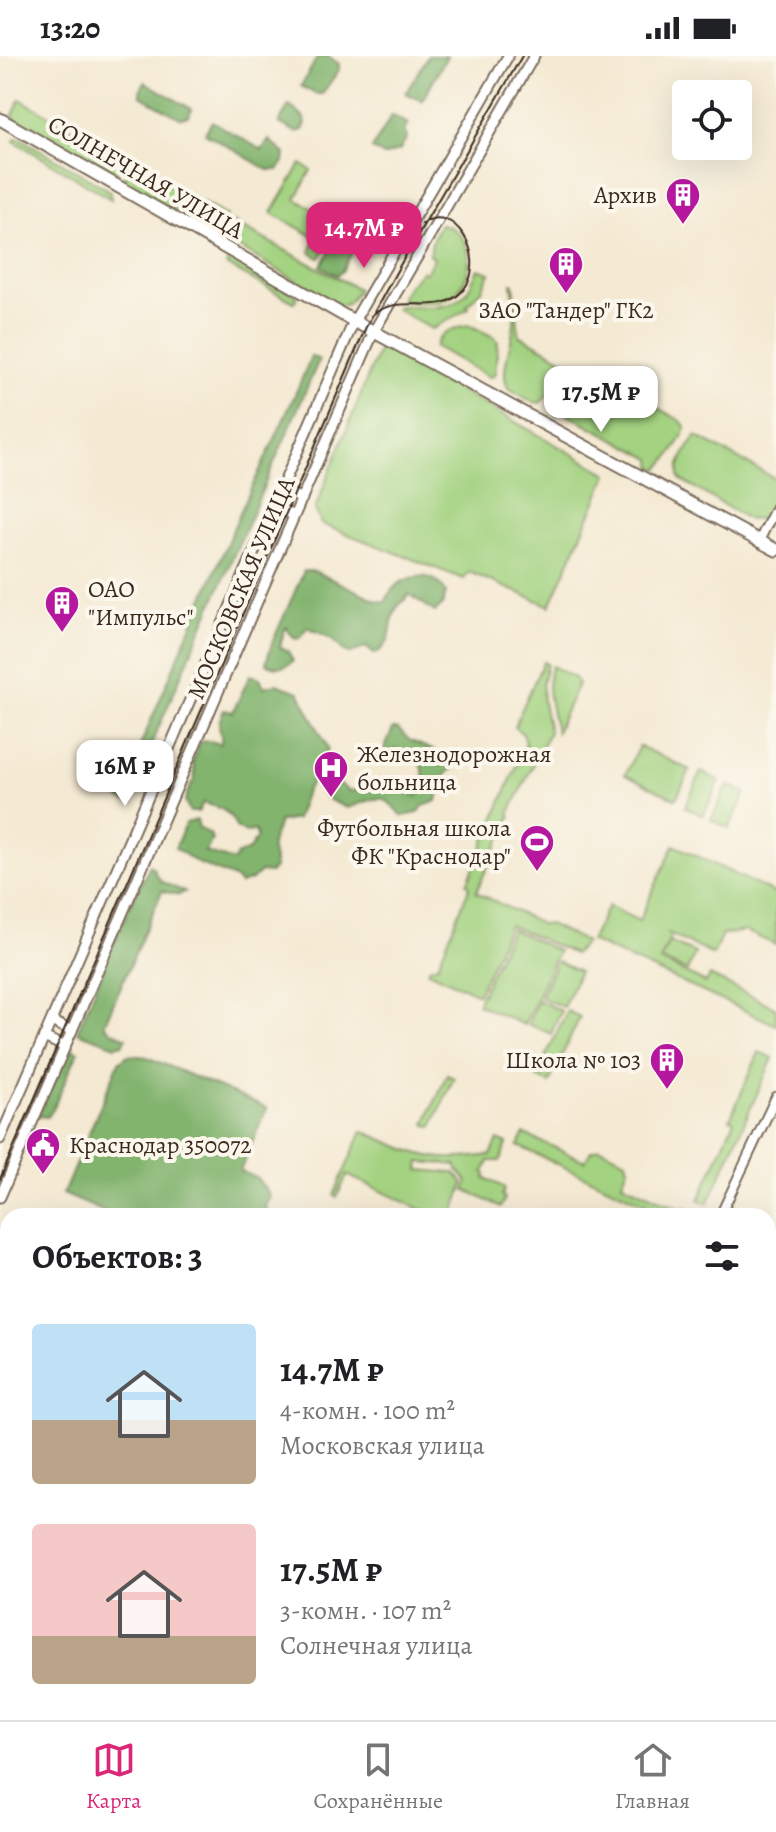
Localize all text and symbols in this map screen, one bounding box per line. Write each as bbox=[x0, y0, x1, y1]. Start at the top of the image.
text: 13:20 bbox=[40, 8, 100, 48]
map controls bbox=[672, 80, 752, 160]
button: locate bbox=[672, 80, 752, 160]
street label: СОЛНЕЧНАЯ УЛИЦА bbox=[42, 108, 251, 247]
building icon: Архив bbox=[664, 176, 702, 226]
place label: Архив bbox=[593, 179, 657, 211]
pin: 14.7M ₽ bbox=[290, 202, 438, 270]
text: 14.7M ₽ bbox=[324, 210, 404, 245]
building icon: ЗАО "Тандер" ГК2 bbox=[547, 245, 585, 295]
place label: ЗАО "Тандер" ГК2 bbox=[478, 294, 654, 326]
pin: 17.5M ₽ bbox=[527, 366, 675, 434]
text: 17.5M ₽ bbox=[562, 374, 640, 409]
street label: МОСКОВСКАЯ УЛИЦА bbox=[180, 471, 303, 704]
place label: ОАО "Импульс" bbox=[88, 573, 194, 633]
building icon: ОАО "Импульс" bbox=[43, 584, 81, 634]
place label: Железнодорожная больница bbox=[357, 738, 551, 798]
pin: 16M ₽ bbox=[69, 740, 181, 808]
text: 16M ₽ bbox=[94, 748, 156, 783]
hospital icon: Железнодорожная больница bbox=[312, 749, 350, 799]
place label: Футбольная школа ФК "Краснодар" bbox=[317, 812, 511, 872]
sports icon: Футбольная школа ФК "Краснодар" bbox=[518, 823, 556, 873]
building icon: Школа № 103 bbox=[648, 1041, 686, 1091]
place label: Школа № 103 bbox=[505, 1044, 641, 1076]
public building icon: Краснодар 350072 bbox=[24, 1126, 62, 1176]
place label: Краснодар 350072 bbox=[69, 1129, 252, 1161]
text: Объектов: 3 bbox=[32, 1233, 203, 1280]
icon: filters bbox=[700, 1234, 744, 1278]
text: 14.7M ₽ bbox=[280, 1346, 384, 1393]
icon: home bbox=[96, 1356, 192, 1452]
text: 4-комн. · 100 m² bbox=[280, 1393, 455, 1428]
text: Московская улица bbox=[280, 1428, 485, 1463]
text: 17.5M ₽ bbox=[280, 1546, 382, 1593]
icon: home bbox=[96, 1556, 192, 1652]
text: 3-комн. · 107 m² bbox=[280, 1593, 451, 1628]
text: Солнечная улица bbox=[280, 1628, 472, 1663]
tab: Карта bbox=[86, 1738, 141, 1816]
tab: Сохранённые bbox=[313, 1738, 443, 1816]
tab: Главная bbox=[615, 1738, 690, 1816]

